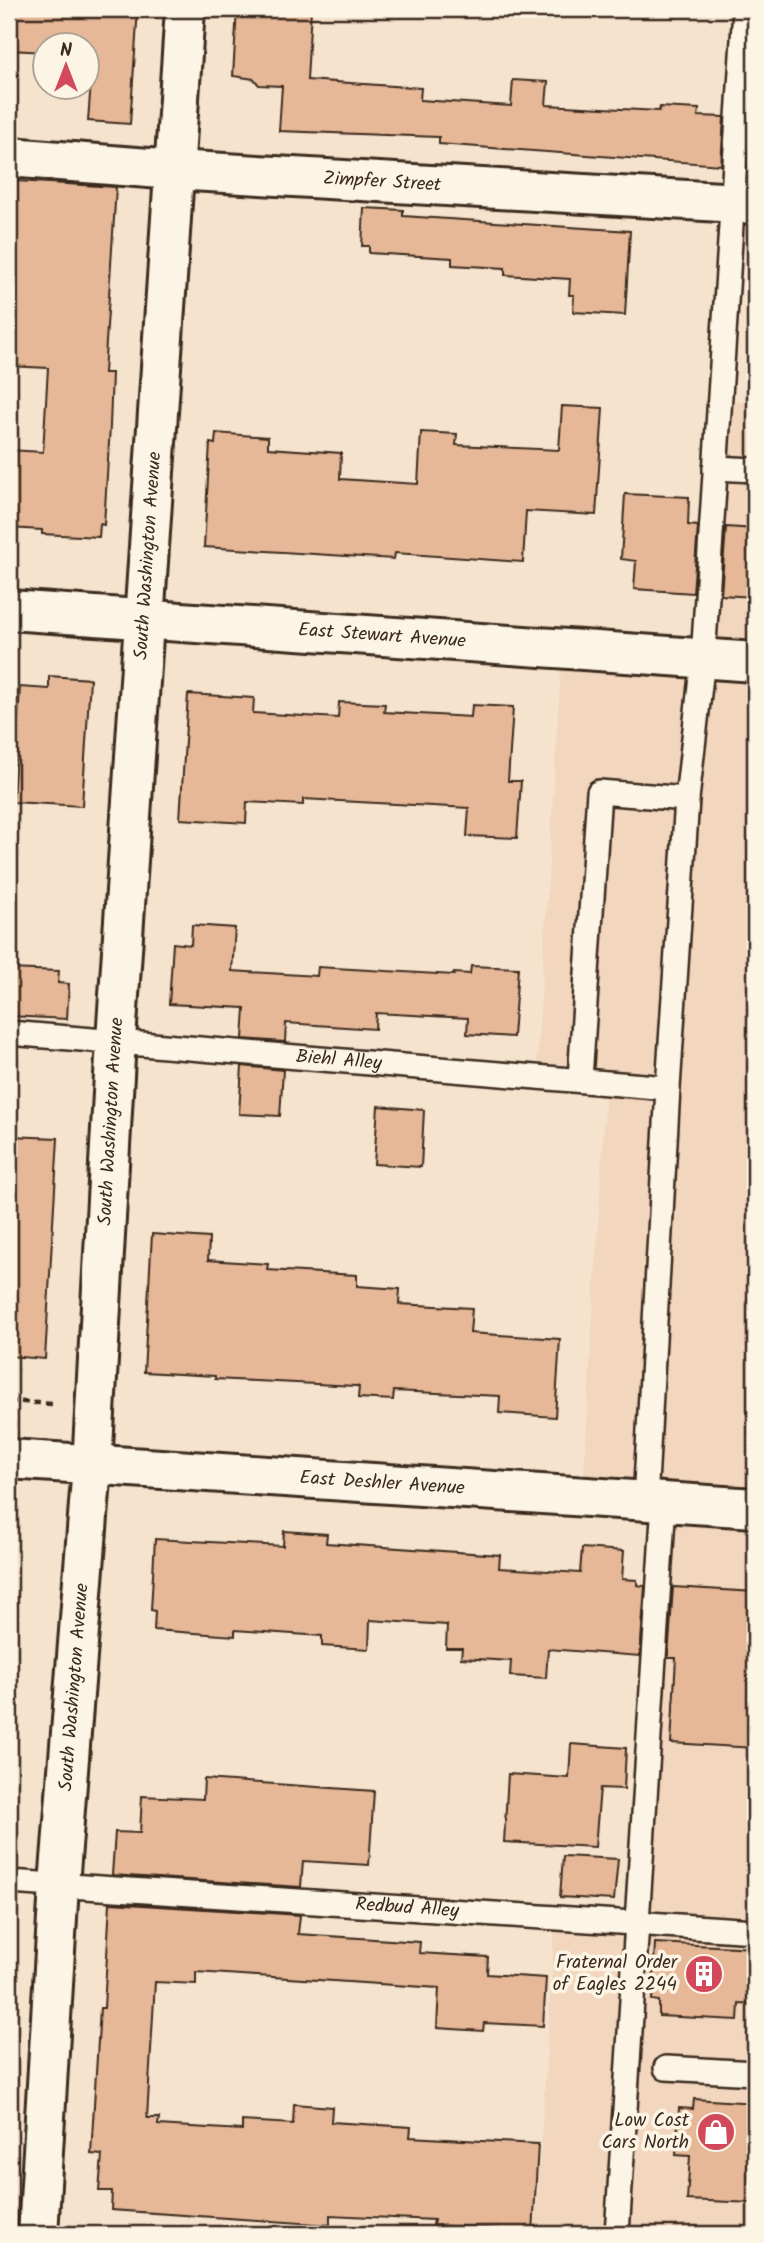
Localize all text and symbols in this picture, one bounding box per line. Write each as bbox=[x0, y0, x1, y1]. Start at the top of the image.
north arrow bbox=[32, 32, 102, 102]
text: N bbox=[60, 36, 72, 66]
street label: Zimpfer Street bbox=[322, 164, 443, 201]
street label: South Washington Avenue bbox=[126, 450, 170, 661]
street label: East Stewart Avenue bbox=[297, 615, 467, 657]
street label: South Washington Avenue bbox=[91, 1016, 133, 1226]
street label: Biehl Alley bbox=[295, 1042, 384, 1079]
street label: East Deshler Avenue bbox=[299, 1463, 466, 1504]
street label: South Washington Avenue bbox=[51, 1582, 98, 1792]
street label: Redbud Alley bbox=[354, 1890, 461, 1927]
place label: Fraternal Order of Eagles 2244 bbox=[553, 1948, 679, 2000]
building icon: Fraternal Order of Eagles 2244 bbox=[683, 1953, 725, 1995]
place label: Low Cost Cars North bbox=[601, 2106, 690, 2158]
shop icon: Low Cost Cars North bbox=[695, 2111, 737, 2153]

